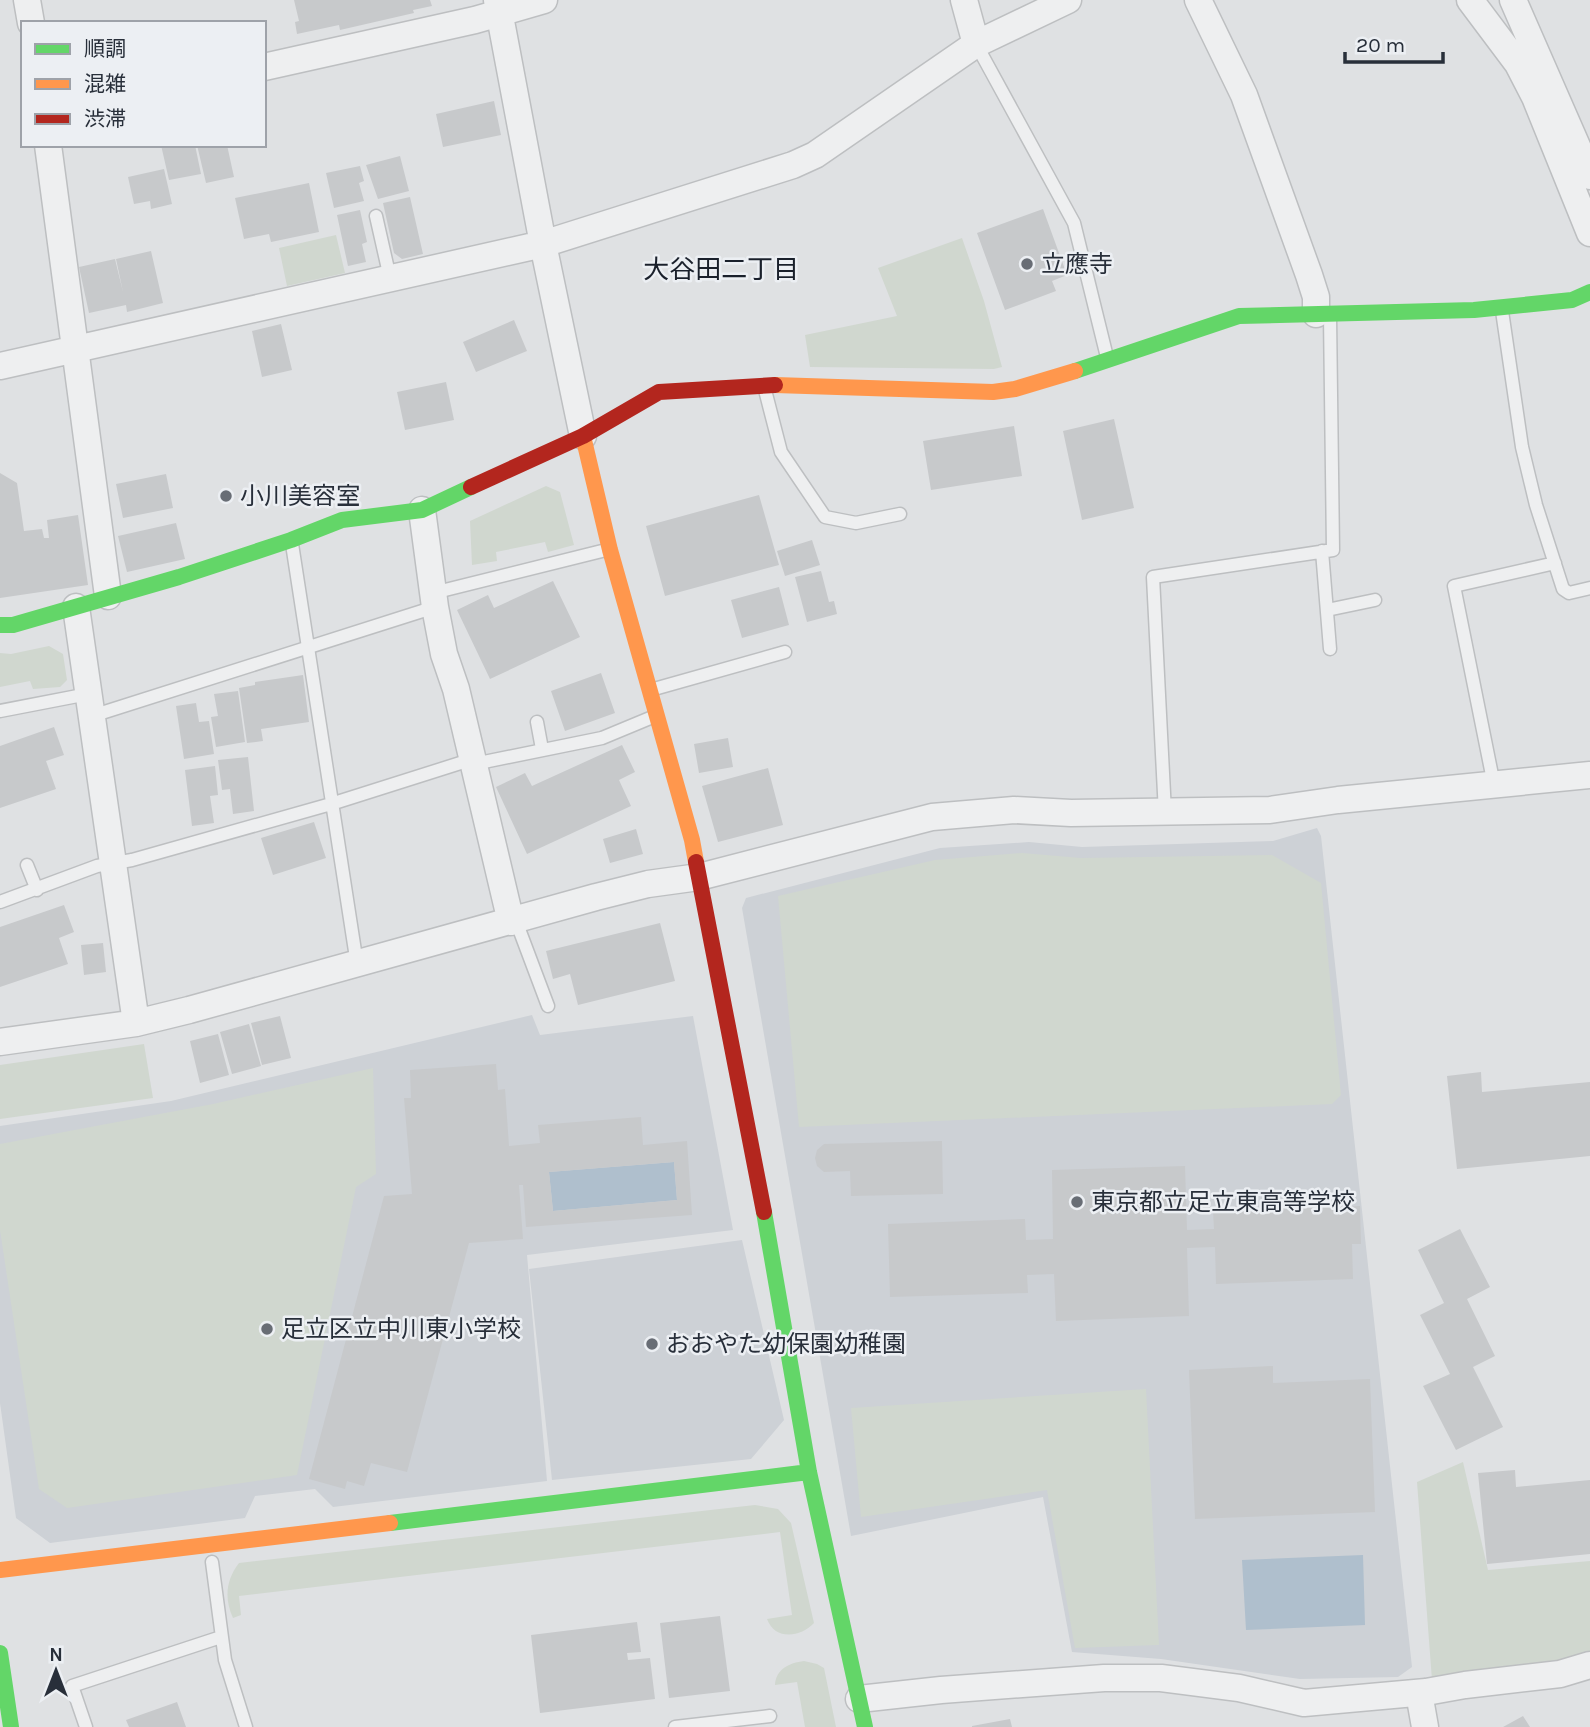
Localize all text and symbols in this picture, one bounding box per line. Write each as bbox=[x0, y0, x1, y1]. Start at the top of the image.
legend bbox=[21, 21, 266, 147]
scale bar bbox=[1345, 21, 1443, 65]
text: 20 m bbox=[1356, 33, 1405, 57]
text: 順調 bbox=[84, 37, 126, 61]
text: 混雑 bbox=[84, 72, 126, 96]
text: 渋滞 bbox=[84, 107, 126, 131]
place label: 立應寺 bbox=[1041, 250, 1113, 278]
district label: 大谷田二丁目 bbox=[643, 254, 799, 285]
marker: 立應寺 bbox=[1019, 256, 1035, 272]
place label: 小川美容室 bbox=[240, 482, 360, 510]
marker: 小川美容室 bbox=[218, 488, 234, 504]
place label: 東京都立足立東高等学校 bbox=[1091, 1188, 1355, 1216]
marker: 東京都立足立東高等学校 bbox=[1069, 1194, 1085, 1210]
place label: 足立区立中川東小学校 bbox=[281, 1315, 521, 1343]
marker: 足立区立中川東小学校 bbox=[259, 1321, 275, 1337]
place label: おおやた幼保園幼稚園 bbox=[666, 1330, 906, 1358]
marker: おおやた幼保園幼稚園 bbox=[644, 1336, 660, 1352]
north arrow bbox=[21, 1636, 91, 1706]
text: N bbox=[49, 1644, 63, 1666]

